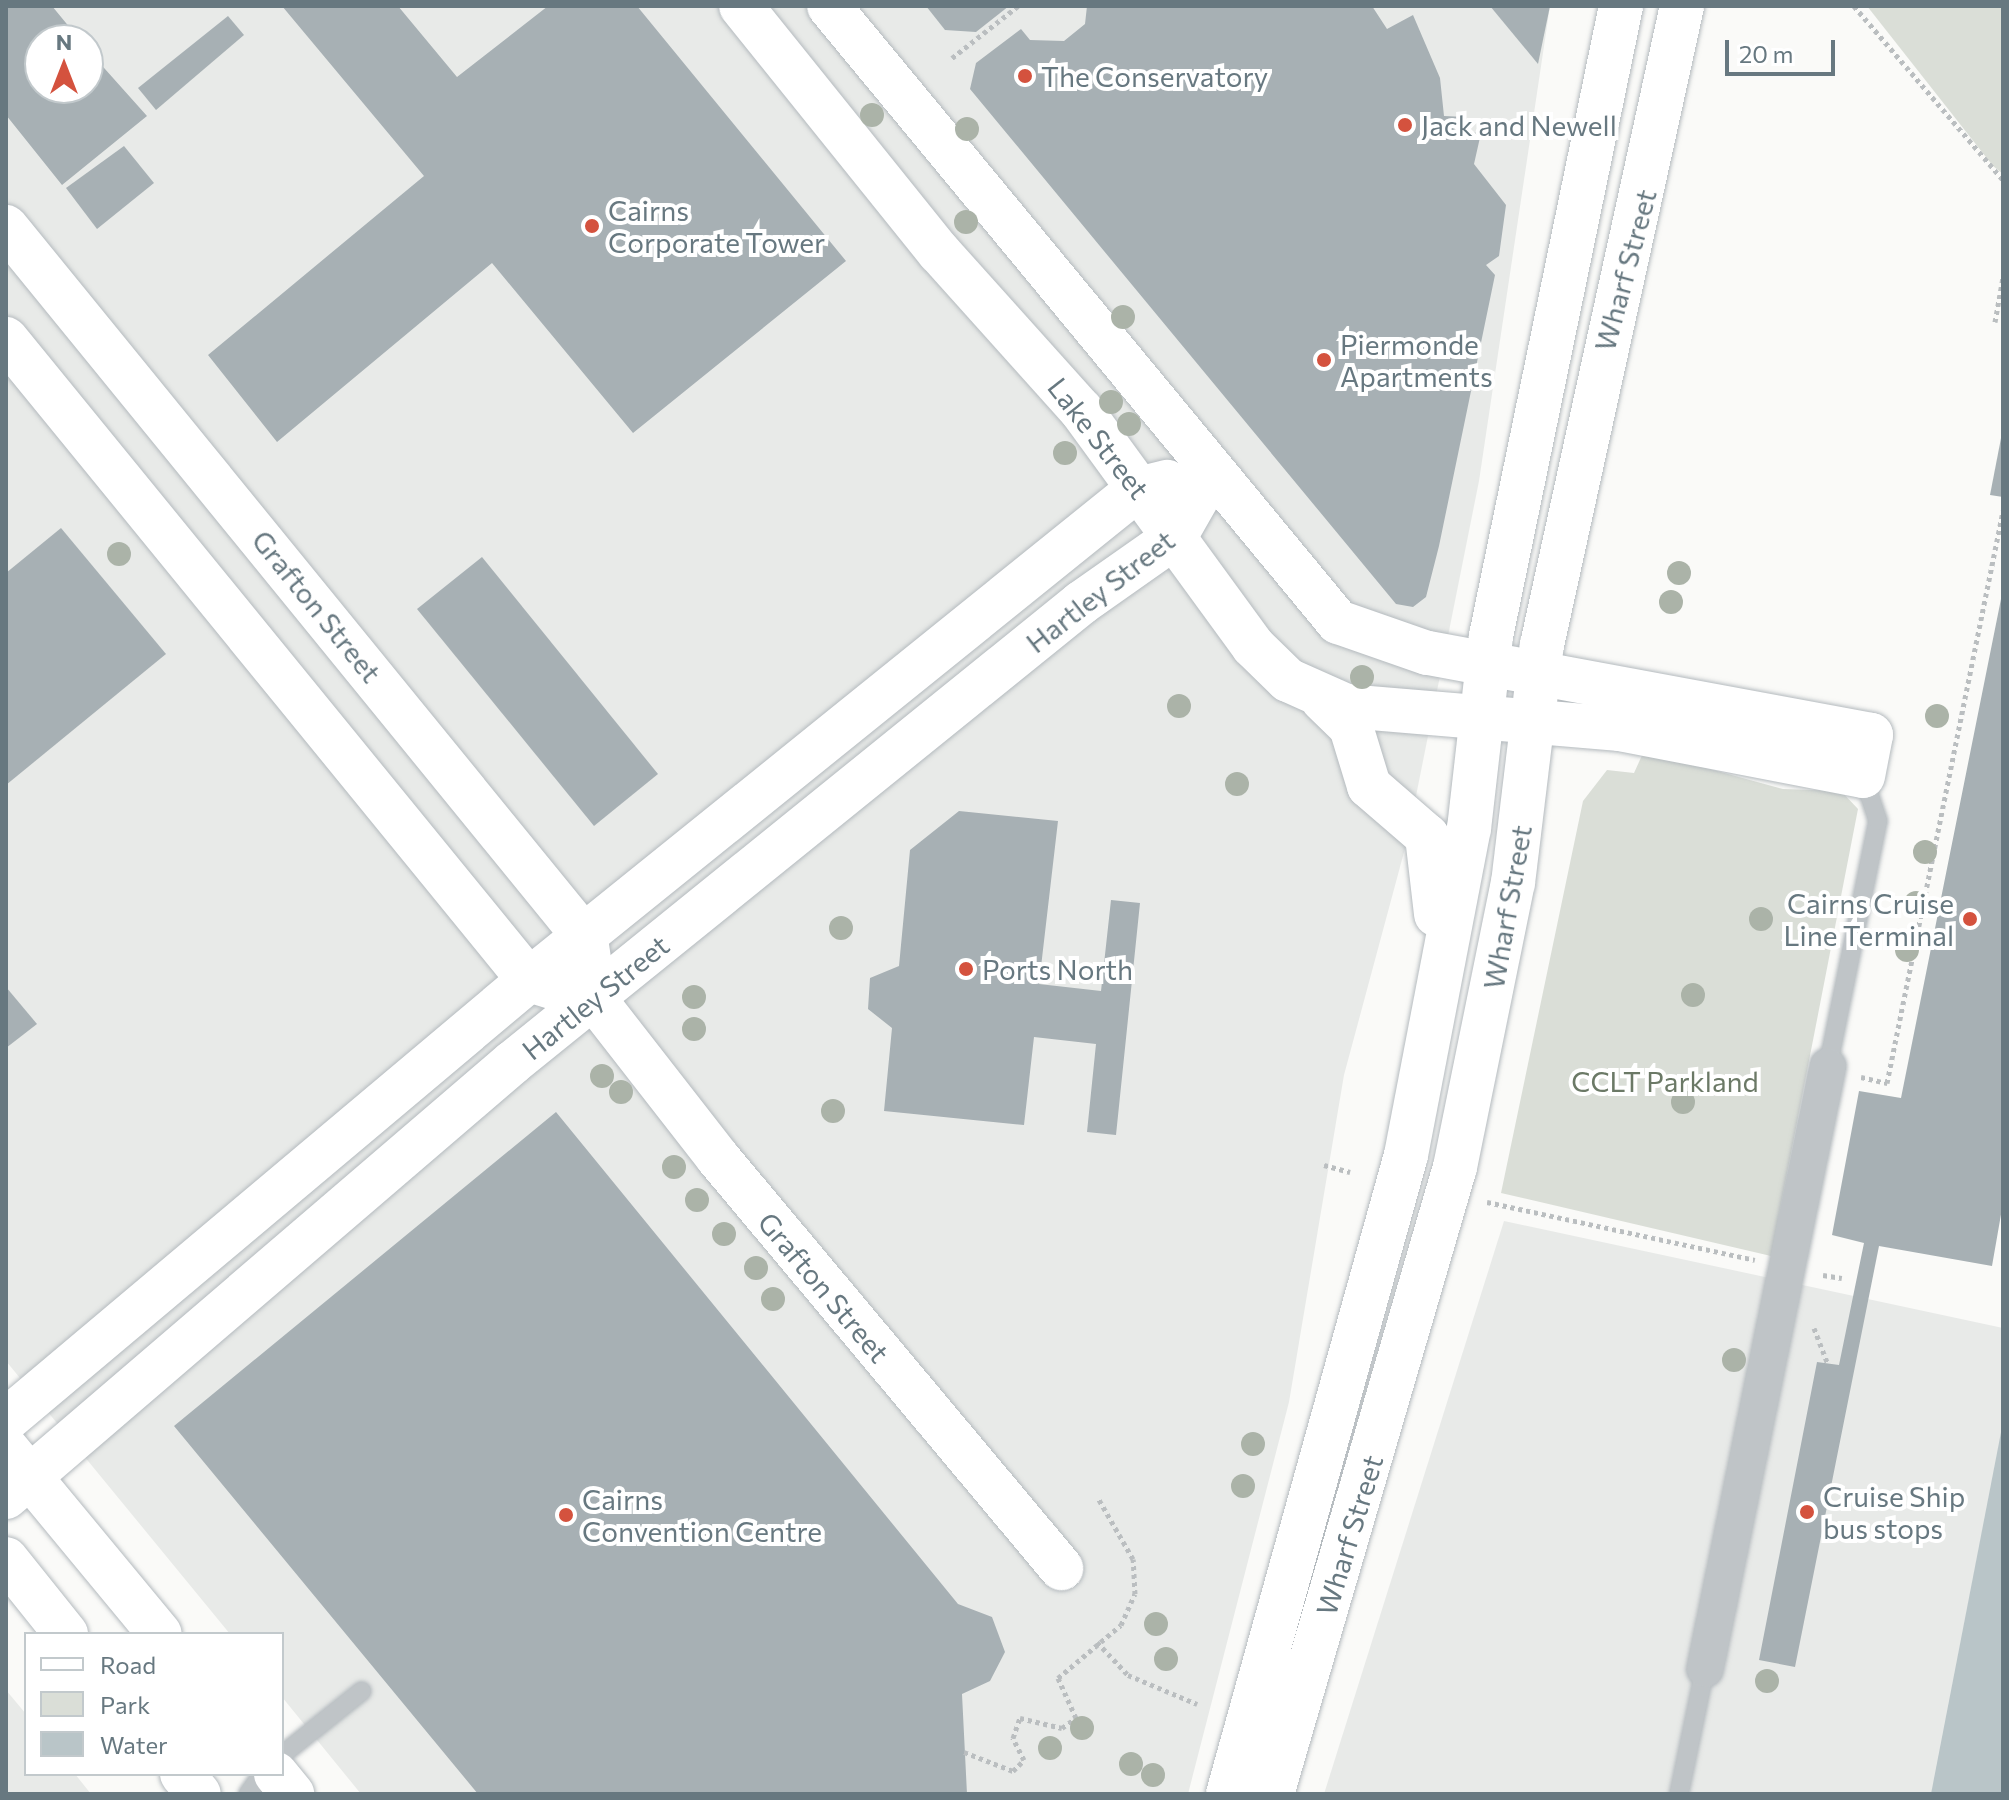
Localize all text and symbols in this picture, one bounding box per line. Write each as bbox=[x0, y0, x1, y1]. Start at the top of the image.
north arrow bbox=[24, 24, 104, 104]
scale bar bbox=[1729, 24, 1839, 74]
text: N bbox=[56, 28, 72, 55]
text: 20 m bbox=[1739, 39, 1793, 68]
place label: The Conservatory bbox=[1041, 59, 1268, 93]
marker: The Conservatory bbox=[1016, 67, 1034, 85]
place label: Jack and Newell bbox=[1421, 108, 1617, 142]
marker: Jack and Newell bbox=[1396, 116, 1414, 134]
street label: Wharf Street bbox=[1587, 185, 1663, 355]
place label: Cairns Corporate Tower bbox=[608, 193, 825, 259]
marker: Cairns Corporate Tower bbox=[583, 217, 601, 235]
place label: Piermonde Apartments bbox=[1340, 327, 1493, 393]
marker: Piermonde Apartments bbox=[1315, 351, 1333, 369]
street label: Lake Street bbox=[1041, 371, 1157, 505]
street label: Grafton Street bbox=[246, 523, 388, 689]
street label: Hartley Street bbox=[1019, 523, 1181, 659]
street label: Wharf Street bbox=[1476, 822, 1538, 992]
place label: Cairns Cruise Line Terminal bbox=[1783, 886, 1954, 952]
marker: Cairns Cruise Line Terminal bbox=[1961, 910, 1979, 928]
street label: Hartley Street bbox=[515, 928, 675, 1066]
place label: Ports North bbox=[982, 952, 1133, 986]
marker: Ports North bbox=[957, 960, 975, 978]
park label: CCLT Parkland bbox=[1571, 1064, 1759, 1098]
street label: Grafton Street bbox=[751, 1205, 897, 1369]
street label: Wharf Street bbox=[1309, 1451, 1389, 1619]
place label: Cruise Ship bus stops bbox=[1823, 1479, 1965, 1545]
place label: Cairns Convention Centre bbox=[582, 1482, 822, 1548]
marker: Cruise Ship bus stops bbox=[1798, 1503, 1816, 1521]
marker: Cairns Convention Centre bbox=[557, 1506, 575, 1524]
legend bbox=[24, 1632, 284, 1776]
text: Road bbox=[100, 1650, 156, 1679]
text: Park bbox=[100, 1690, 150, 1719]
text: Water bbox=[100, 1730, 168, 1759]

